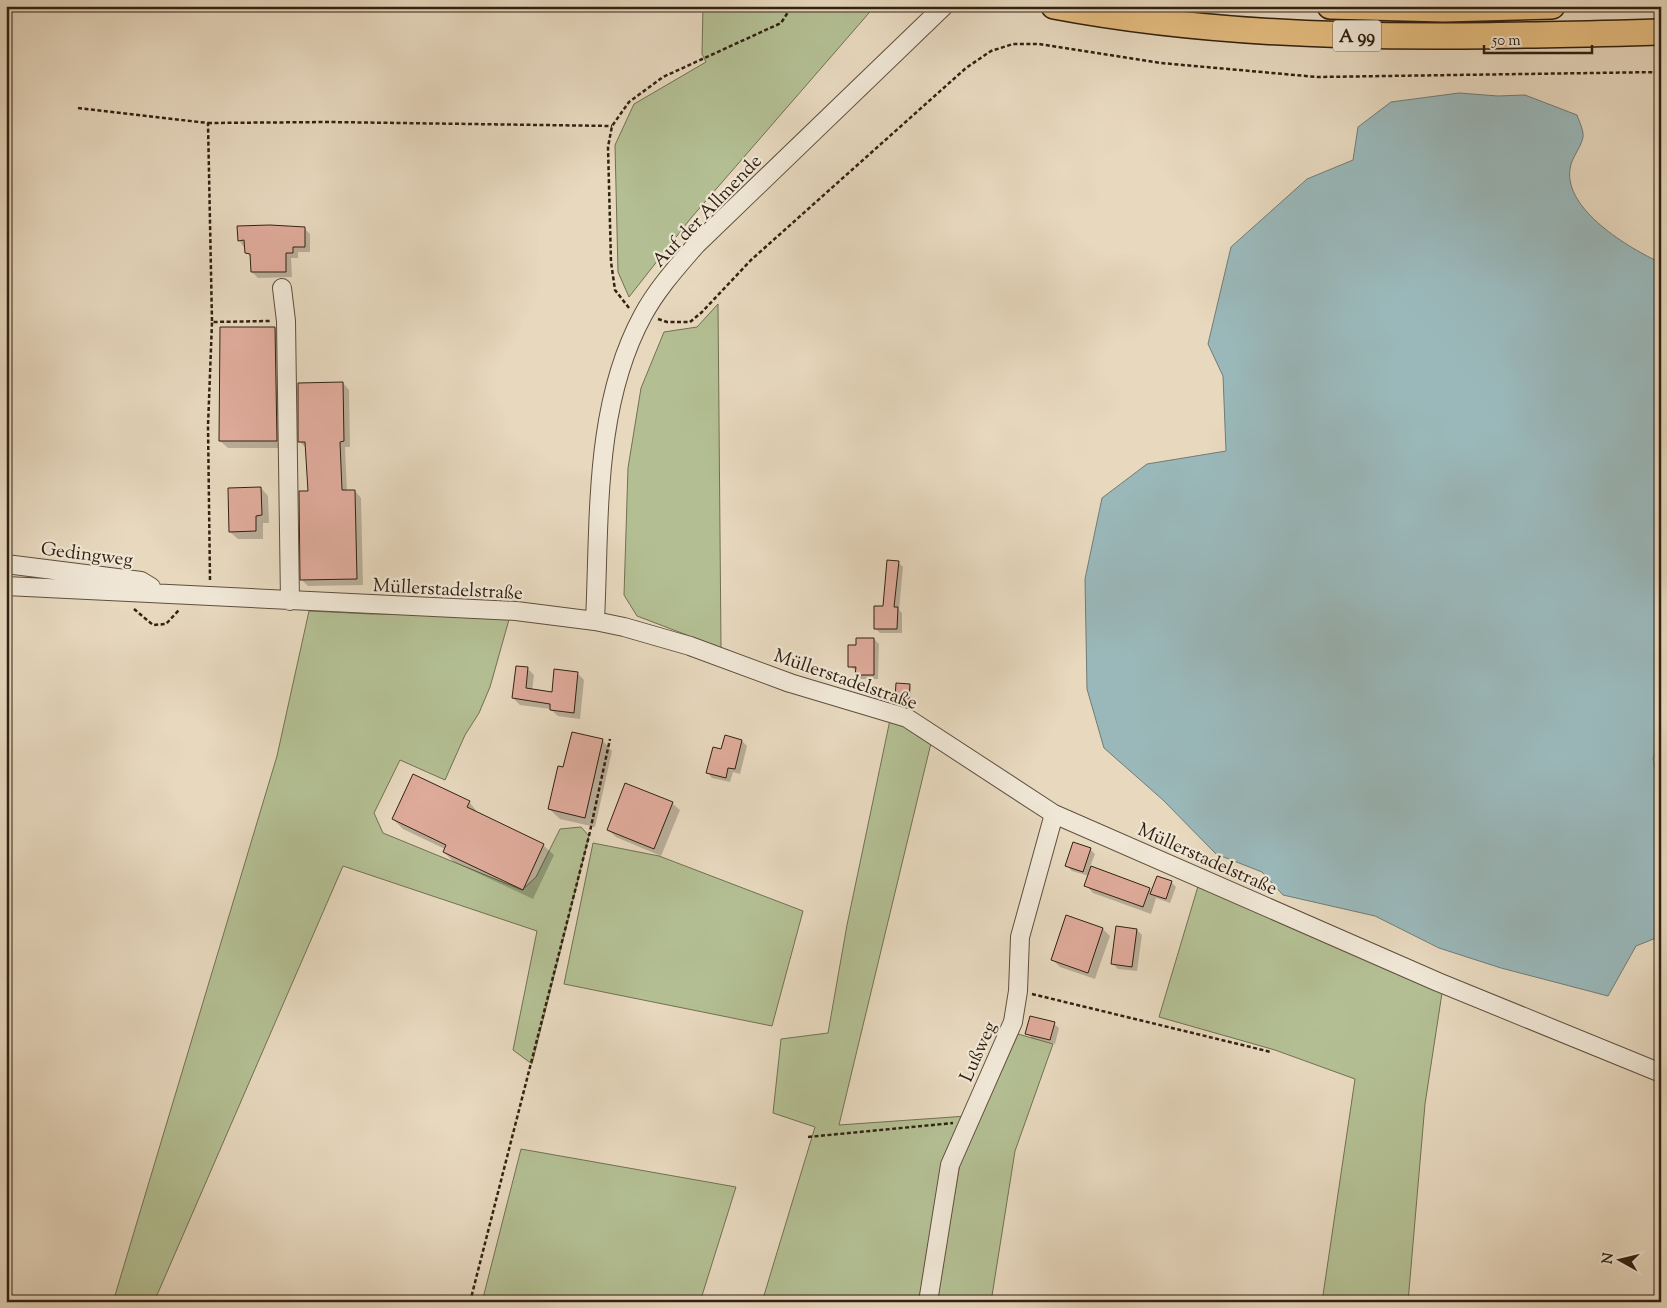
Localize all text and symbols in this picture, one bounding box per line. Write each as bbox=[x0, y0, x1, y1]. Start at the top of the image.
road number: A 99 bbox=[1333, 20, 1381, 52]
scale bar bbox=[1484, 22, 1592, 54]
text: 50 m bbox=[1491, 31, 1521, 52]
street label: Auf der Allmende bbox=[647, 149, 769, 274]
street label: Gedingweg bbox=[39, 536, 134, 575]
street label: Müllerstadelstraße bbox=[372, 573, 524, 608]
street label: Müllerstadelstraße bbox=[770, 643, 921, 718]
street label: Müllerstadelstraße bbox=[1133, 817, 1281, 903]
street label: Lußweg bbox=[954, 1017, 1005, 1087]
north arrow bbox=[1594, 1236, 1644, 1286]
text: N bbox=[1598, 1252, 1620, 1265]

